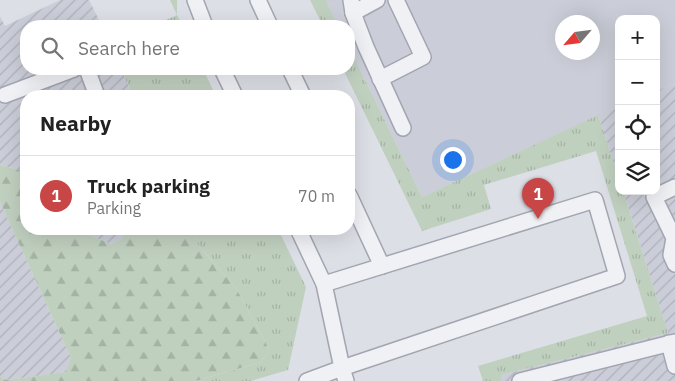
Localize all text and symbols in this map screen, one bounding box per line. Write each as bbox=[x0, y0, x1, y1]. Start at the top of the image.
north arrow bbox=[555, 15, 600, 60]
map controls bbox=[615, 15, 660, 195]
button: + bbox=[615, 15, 660, 60]
search box bbox=[20, 20, 355, 75]
icon: search bbox=[38, 34, 66, 62]
text: Search here bbox=[78, 36, 180, 60]
button: − bbox=[615, 60, 660, 105]
button: locate bbox=[615, 105, 660, 150]
text: Nearby bbox=[40, 109, 111, 137]
your location bbox=[440, 147, 466, 173]
button: layers bbox=[615, 150, 660, 195]
text: Truck parking bbox=[87, 174, 210, 198]
pin: 1 bbox=[522, 178, 554, 219]
text: 1 bbox=[51, 186, 61, 206]
text: 70 m bbox=[298, 186, 335, 206]
text: Parking bbox=[87, 198, 141, 218]

